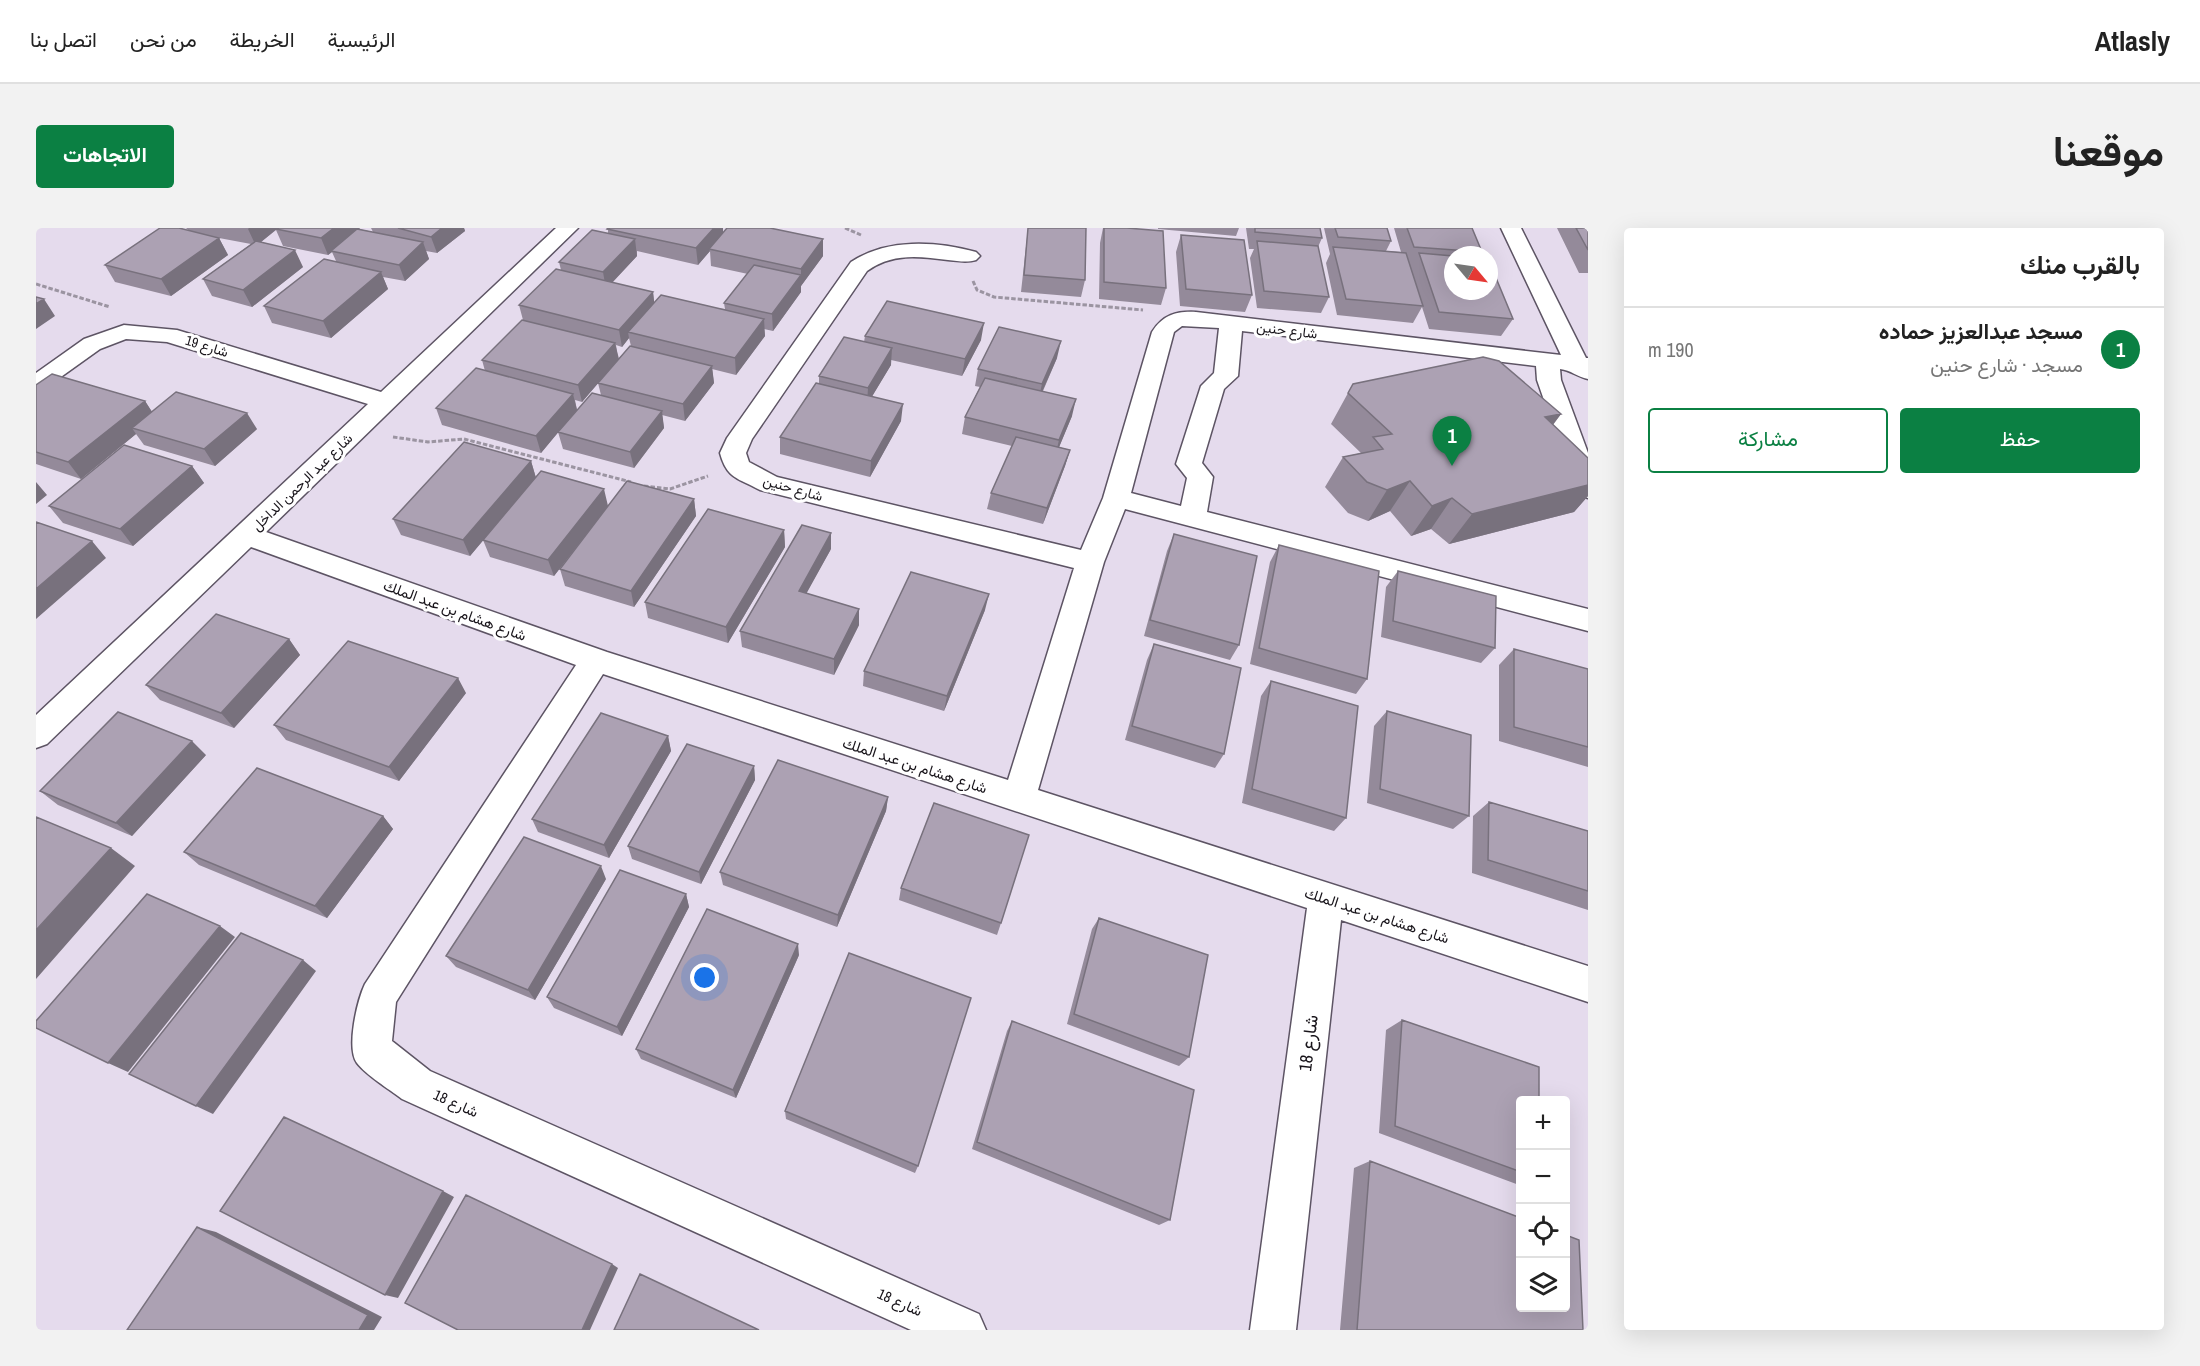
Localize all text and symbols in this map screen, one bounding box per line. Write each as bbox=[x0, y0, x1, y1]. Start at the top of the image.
text: Atlasly bbox=[2095, 22, 2170, 60]
text: اتصل بنا bbox=[30, 25, 97, 54]
text: من نحن bbox=[130, 25, 197, 54]
text: الخريطة bbox=[230, 25, 295, 54]
text: الرئيسية bbox=[328, 25, 395, 54]
text: موقعنا bbox=[2053, 123, 2164, 179]
button: الاتجاهات bbox=[36, 125, 174, 188]
north arrow bbox=[1444, 246, 1498, 300]
text: بالقرب منك bbox=[2020, 247, 2140, 282]
text: مسجد عبدالعزيز حماده bbox=[1879, 316, 2083, 346]
street label: شارع حنين bbox=[1255, 317, 1318, 345]
street label: شارع 19 bbox=[183, 331, 231, 363]
text: 190 m bbox=[1648, 336, 1694, 363]
text: 1 bbox=[2116, 336, 2125, 363]
text: مسجد · شارع حنين bbox=[1930, 351, 2083, 378]
button: مشاركة bbox=[1648, 408, 1888, 473]
button: حفظ bbox=[1900, 408, 2140, 473]
pin: 1 bbox=[1432, 416, 1472, 466]
street label: شارع عبد الرحمن الداخل bbox=[248, 429, 358, 536]
street label: شارع حنين bbox=[761, 471, 825, 507]
street label: شارع هشام بن عبد الملك bbox=[380, 574, 530, 647]
street label: شارع هشام بن عبد الملك bbox=[840, 732, 990, 799]
street label: شارع هشام بن عبد الملك bbox=[1302, 882, 1452, 949]
your location bbox=[690, 963, 719, 992]
street label: شارع 18 bbox=[1292, 1013, 1324, 1073]
street label: شارع 18 bbox=[430, 1084, 482, 1123]
map controls bbox=[1516, 1096, 1570, 1312]
button: + bbox=[1516, 1096, 1570, 1150]
button: − bbox=[1516, 1150, 1570, 1204]
button: locate bbox=[1516, 1204, 1570, 1258]
button: layers bbox=[1516, 1258, 1570, 1312]
street label: شارع 18 bbox=[874, 1283, 926, 1322]

